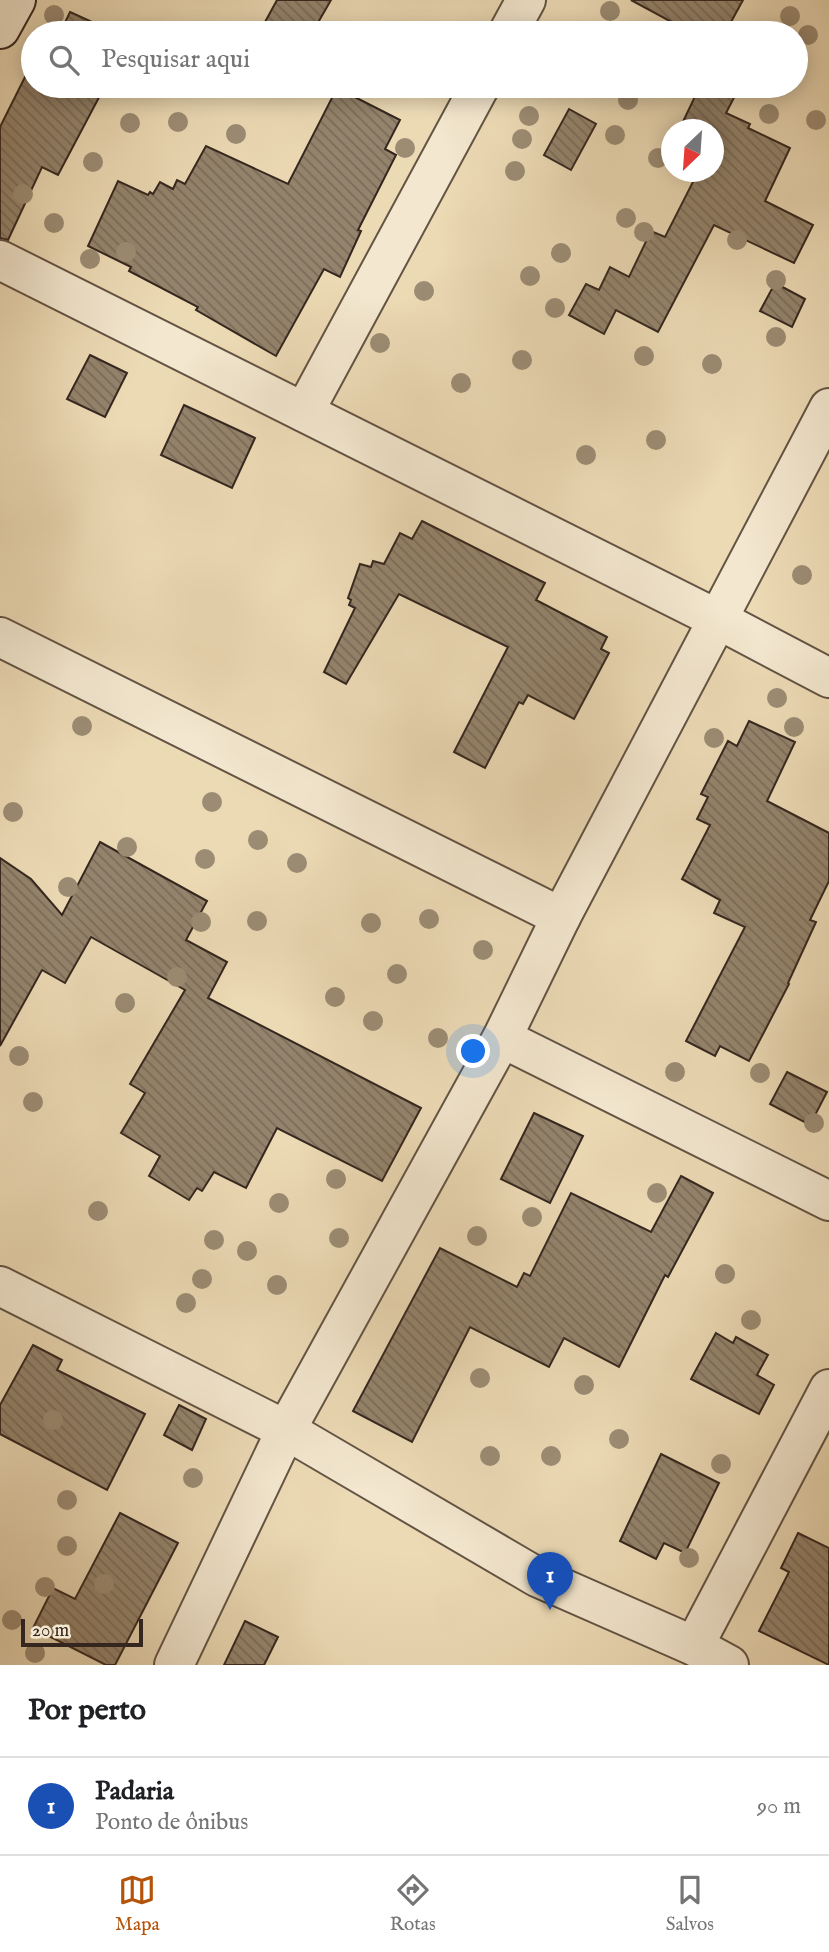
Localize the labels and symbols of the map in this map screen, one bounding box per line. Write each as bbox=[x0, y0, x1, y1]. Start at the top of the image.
north arrow bbox=[661, 119, 724, 182]
your location bbox=[456, 1034, 490, 1068]
pin: 1 bbox=[527, 1552, 573, 1610]
scale bar bbox=[21, 1616, 144, 1648]

